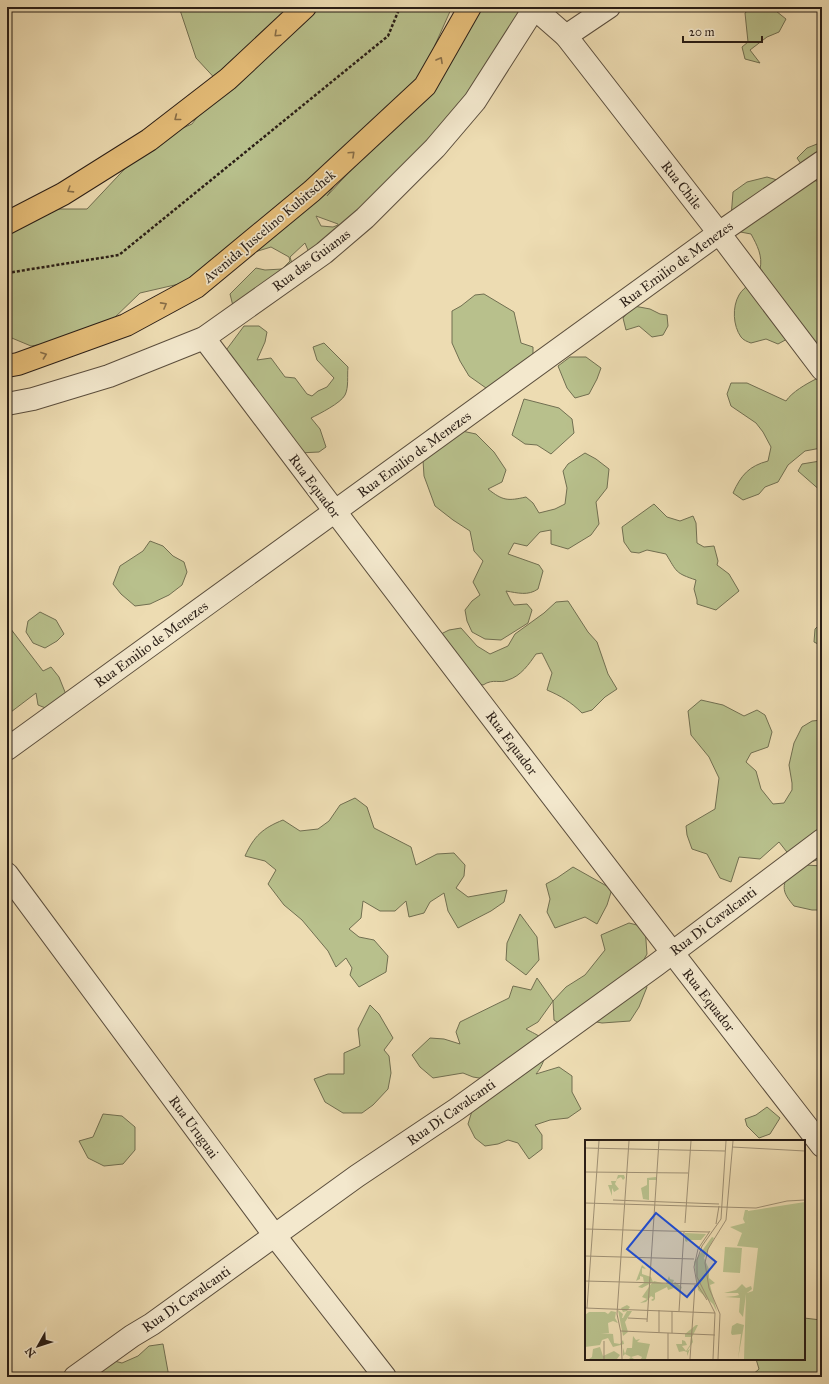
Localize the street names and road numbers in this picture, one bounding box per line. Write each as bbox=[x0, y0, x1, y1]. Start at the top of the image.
street label: Rua Chile bbox=[657, 158, 706, 213]
street label: Avenida Juscelino Kubitschek bbox=[199, 166, 340, 288]
street label: Rua Emilio de Menezes bbox=[616, 217, 736, 311]
street label: Rua das Guianas bbox=[269, 226, 354, 295]
street label: Rua Emilio de Menezes bbox=[354, 407, 474, 501]
street label: Rua Equador bbox=[284, 451, 345, 523]
street label: Rua Emilio de Menezes bbox=[91, 597, 211, 691]
street label: Rua Equador bbox=[481, 708, 542, 780]
street label: Rua Di Cavalcanti bbox=[667, 883, 760, 959]
street label: Rua Equador bbox=[678, 965, 739, 1037]
street label: Rua Di Cavalcanti bbox=[404, 1076, 499, 1149]
street label: Rua Uruguai bbox=[165, 1093, 222, 1162]
street label: Rua Di Cavalcanti bbox=[139, 1263, 234, 1336]

